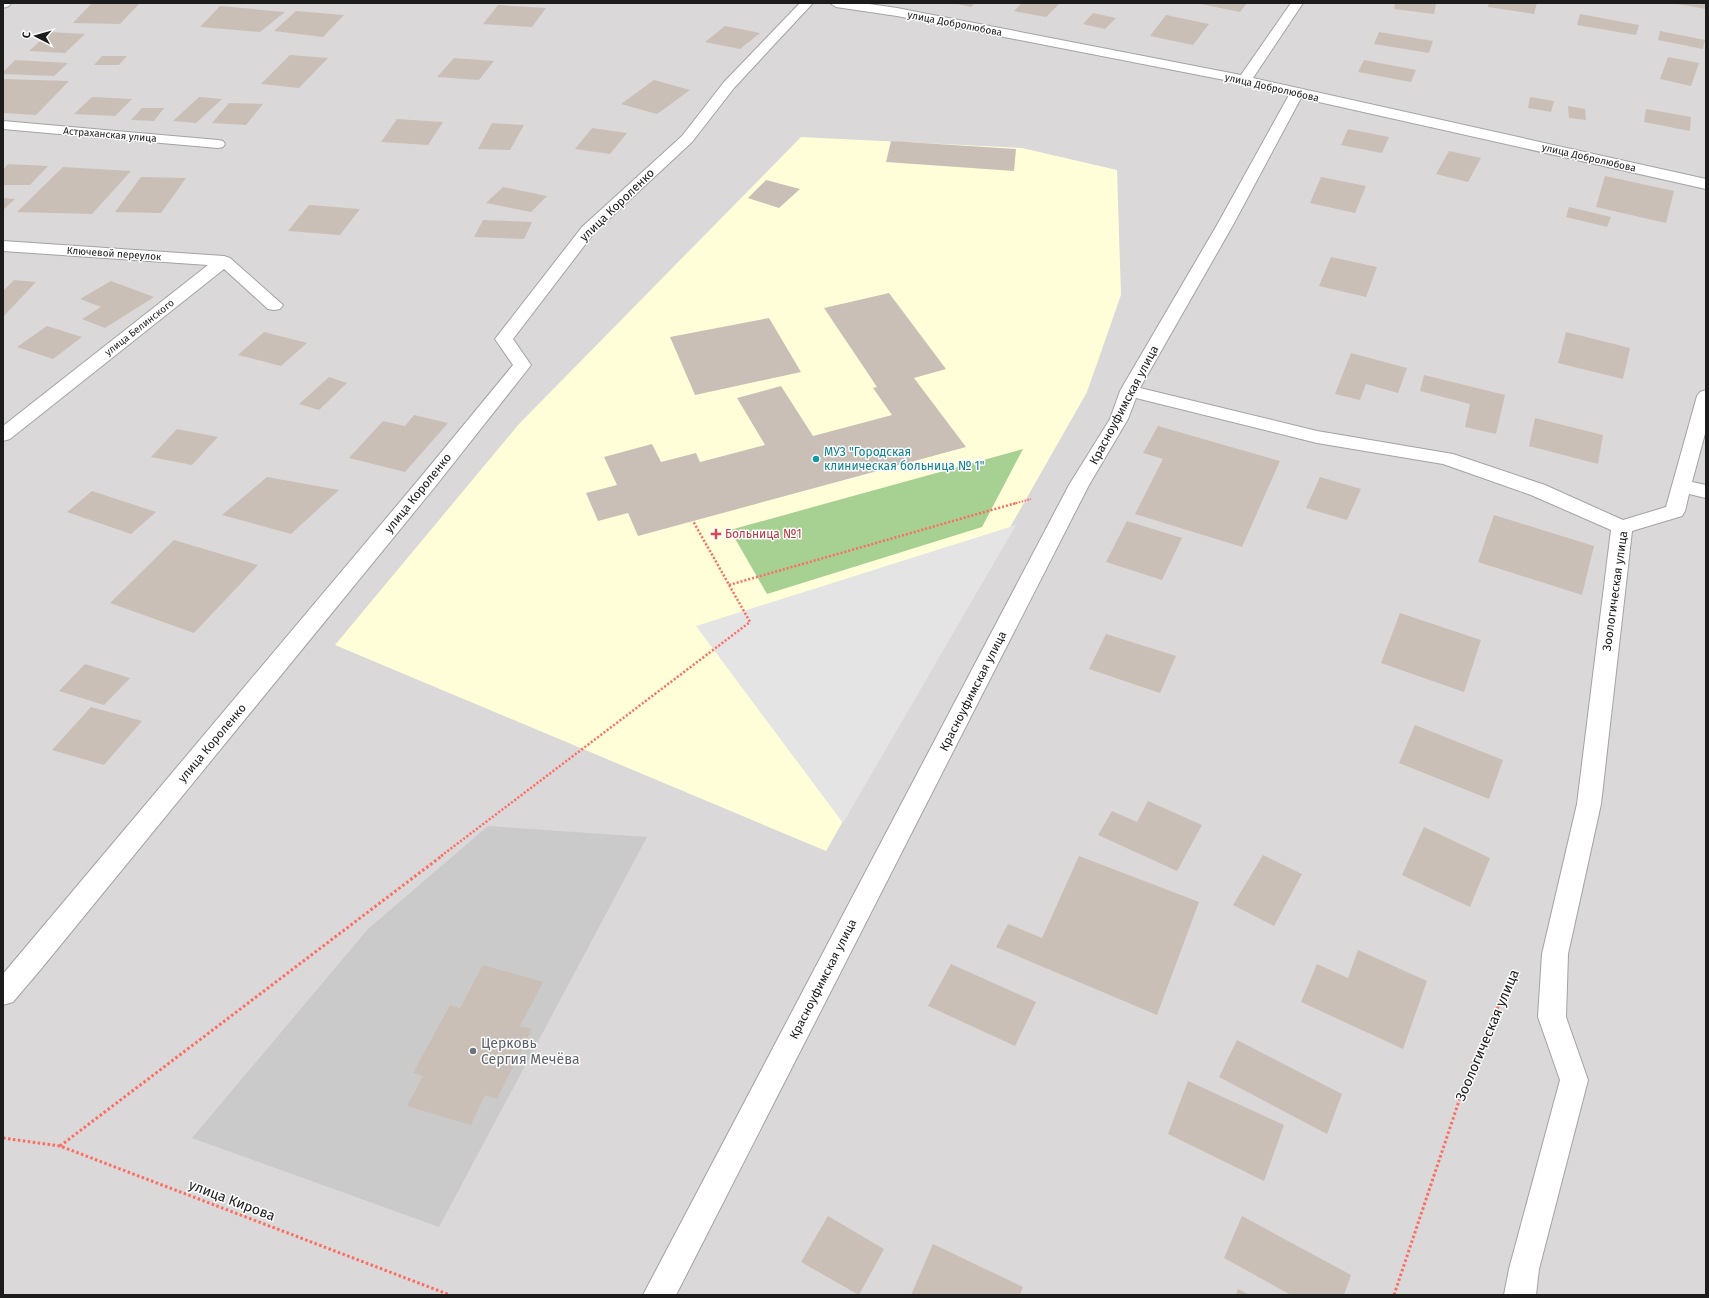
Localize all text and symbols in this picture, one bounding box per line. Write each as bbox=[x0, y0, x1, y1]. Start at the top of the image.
street label: улица Добролюбова bbox=[906, 9, 1003, 39]
north arrow bbox=[16, 16, 56, 56]
text: С bbox=[20, 31, 33, 39]
street label: улица Добролюбова bbox=[1224, 71, 1320, 105]
street label: Астраханская улица bbox=[63, 125, 157, 145]
street label: улица Добролюбова bbox=[1541, 141, 1637, 175]
street label: улица Короленко bbox=[577, 166, 657, 244]
street label: Ключевой переулок bbox=[66, 245, 162, 263]
street label: улица Белинского bbox=[102, 297, 177, 359]
street label: Красноуфимская улица bbox=[1087, 343, 1161, 467]
place label: МУЗ "Городская клиническая больница № 1" bbox=[824, 445, 985, 473]
street label: улица Короленко bbox=[382, 450, 454, 536]
marker: МУЗ "Городская клиническая больница № 1" bbox=[811, 454, 821, 464]
place label: Больница №1 bbox=[725, 527, 802, 541]
marker: Больница №1 bbox=[710, 528, 722, 540]
street label: Зоологическая улица bbox=[1600, 530, 1630, 652]
street label: Красноуфимская улица bbox=[937, 629, 1009, 753]
street label: улица Короленко bbox=[175, 701, 249, 785]
street label: Красноуфимская улица bbox=[787, 917, 859, 1041]
street label: Зоологическая улица bbox=[1452, 967, 1523, 1104]
place label: Церковь Сергия Мечёва bbox=[481, 1035, 580, 1068]
marker: Церковь Сергия Мечёва bbox=[468, 1046, 478, 1056]
street label: улица Кирова bbox=[186, 1176, 277, 1225]

